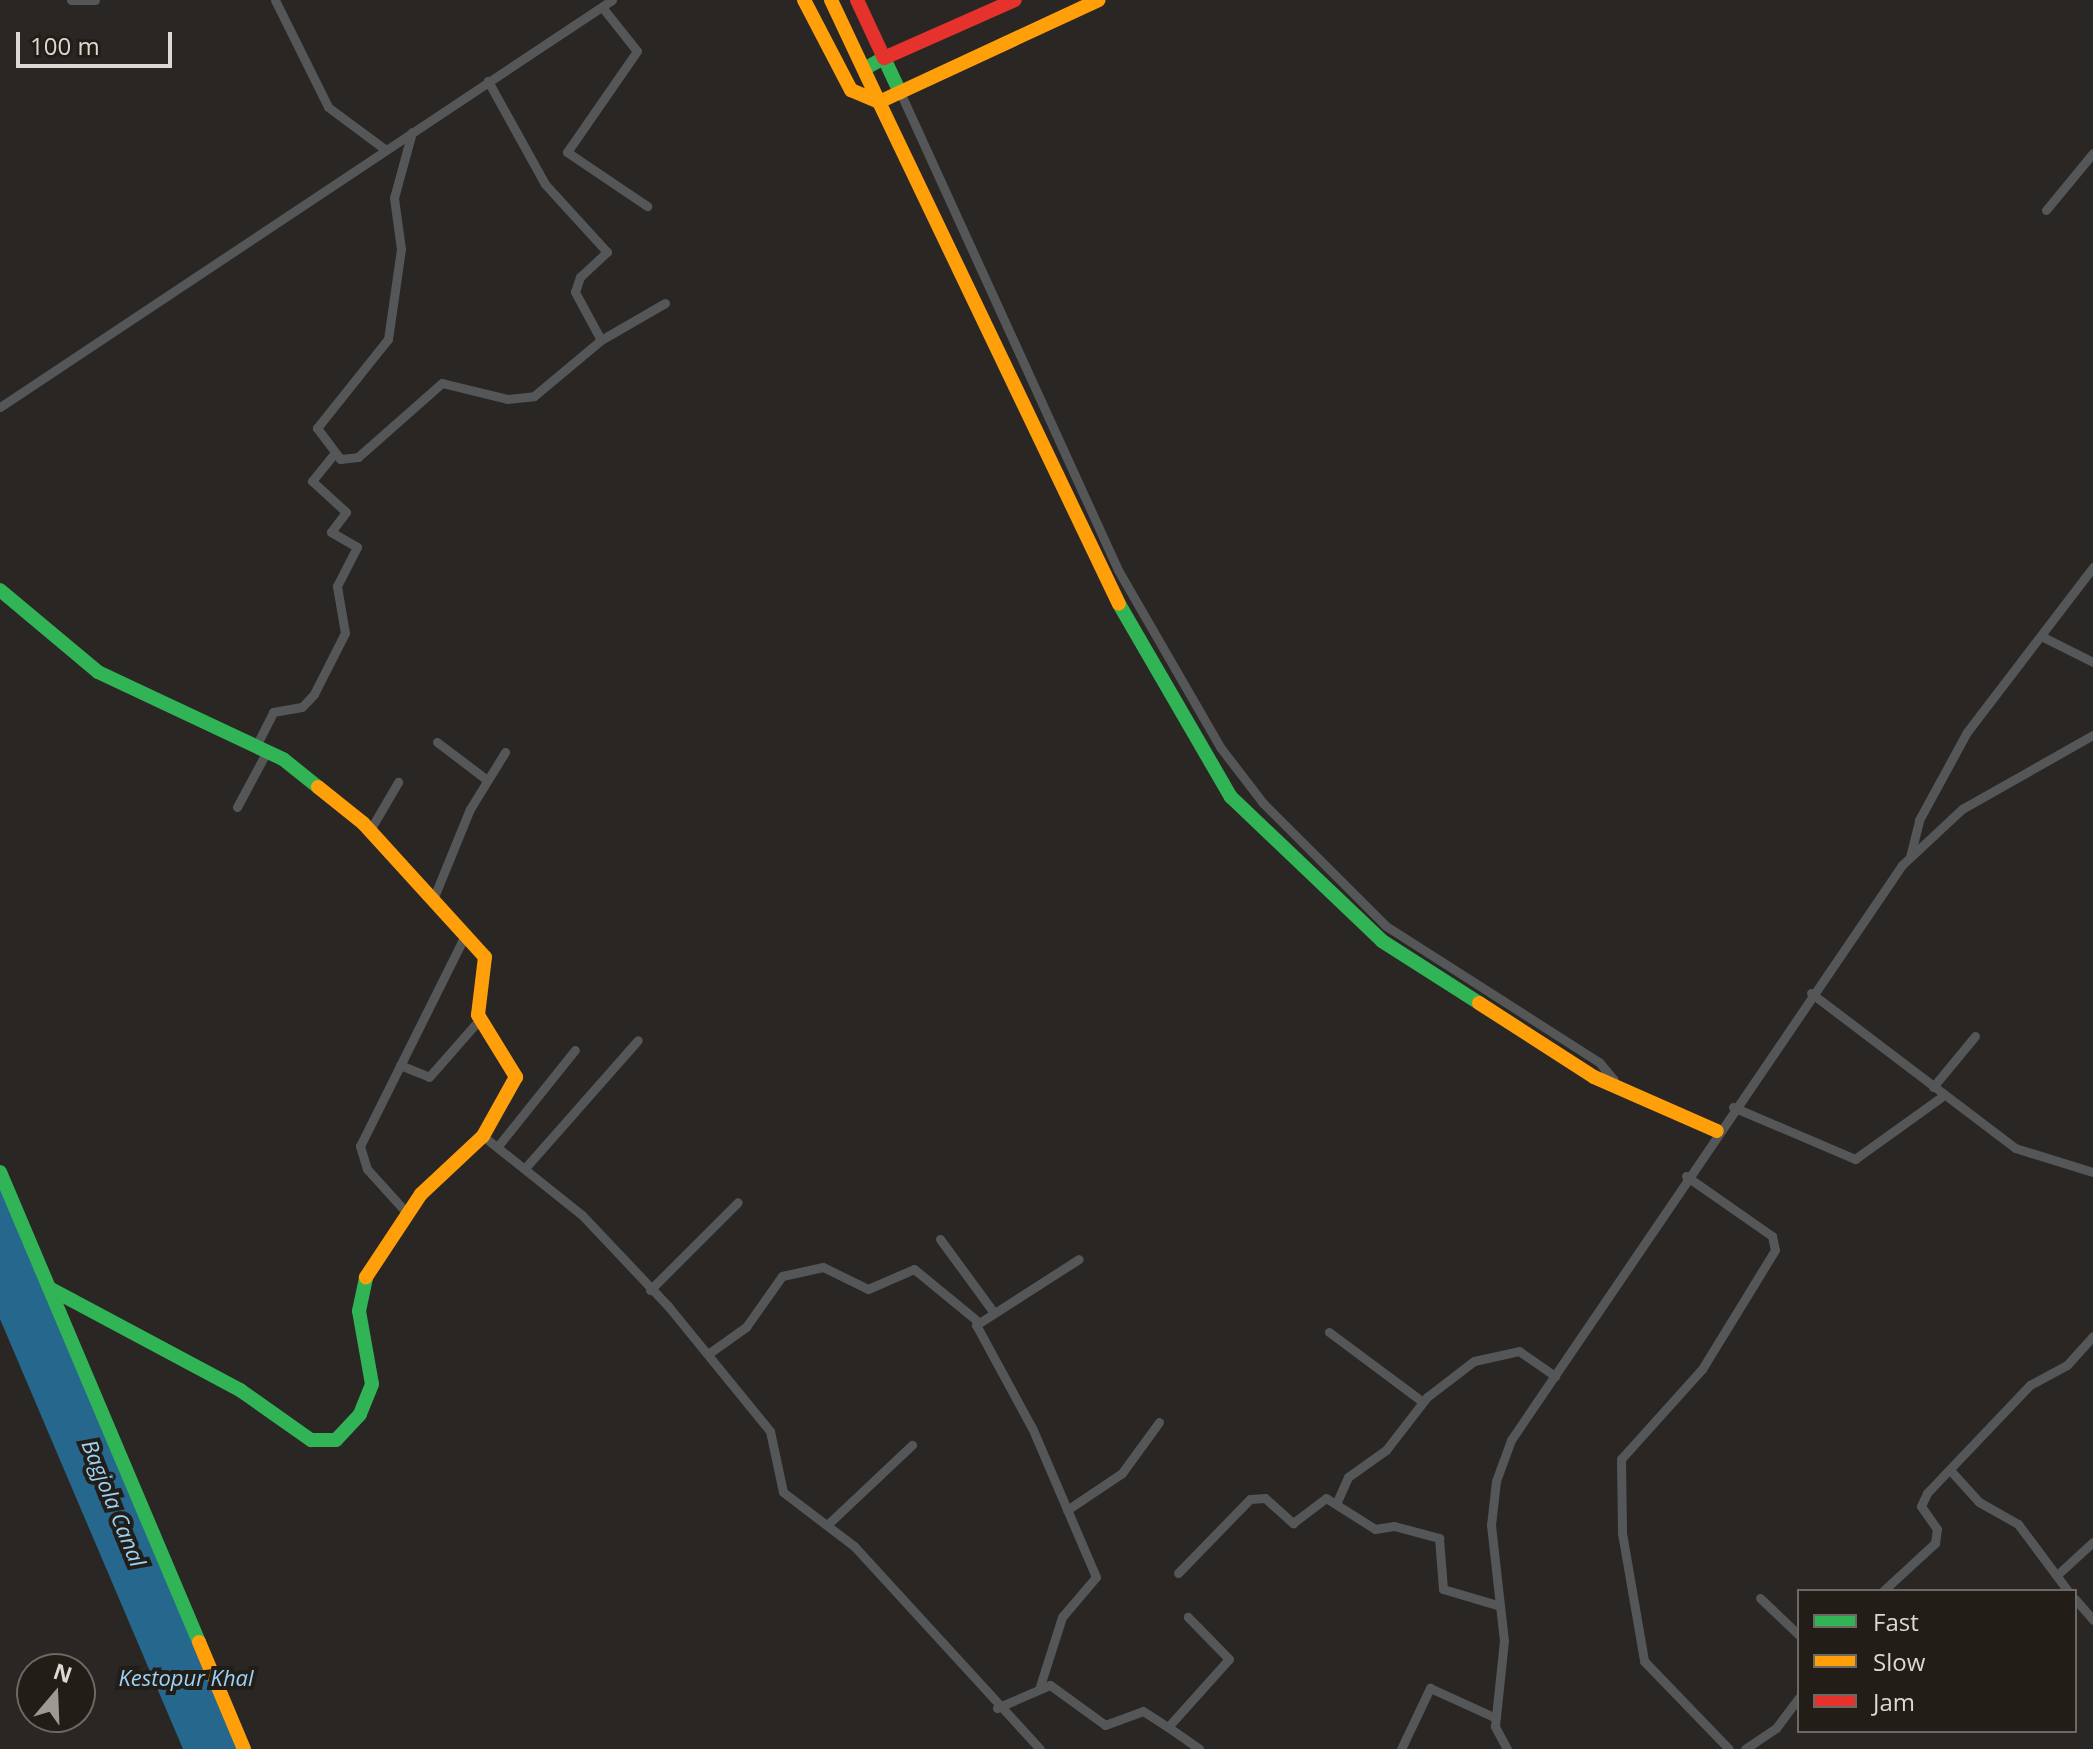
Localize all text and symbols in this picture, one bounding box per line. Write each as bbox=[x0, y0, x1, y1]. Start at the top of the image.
scale bar bbox=[20, 16, 176, 66]
text: 100 m bbox=[30, 29, 100, 62]
water label: Bagjola Canal bbox=[77, 1436, 151, 1570]
legend bbox=[1797, 1589, 2077, 1733]
text: Fast bbox=[1873, 1605, 1919, 1638]
text: Slow bbox=[1873, 1645, 1925, 1678]
north arrow bbox=[16, 1653, 96, 1733]
text: N bbox=[50, 1655, 76, 1689]
water label: Kestopur Khal bbox=[118, 1665, 254, 1691]
text: Jam bbox=[1873, 1685, 1915, 1718]

